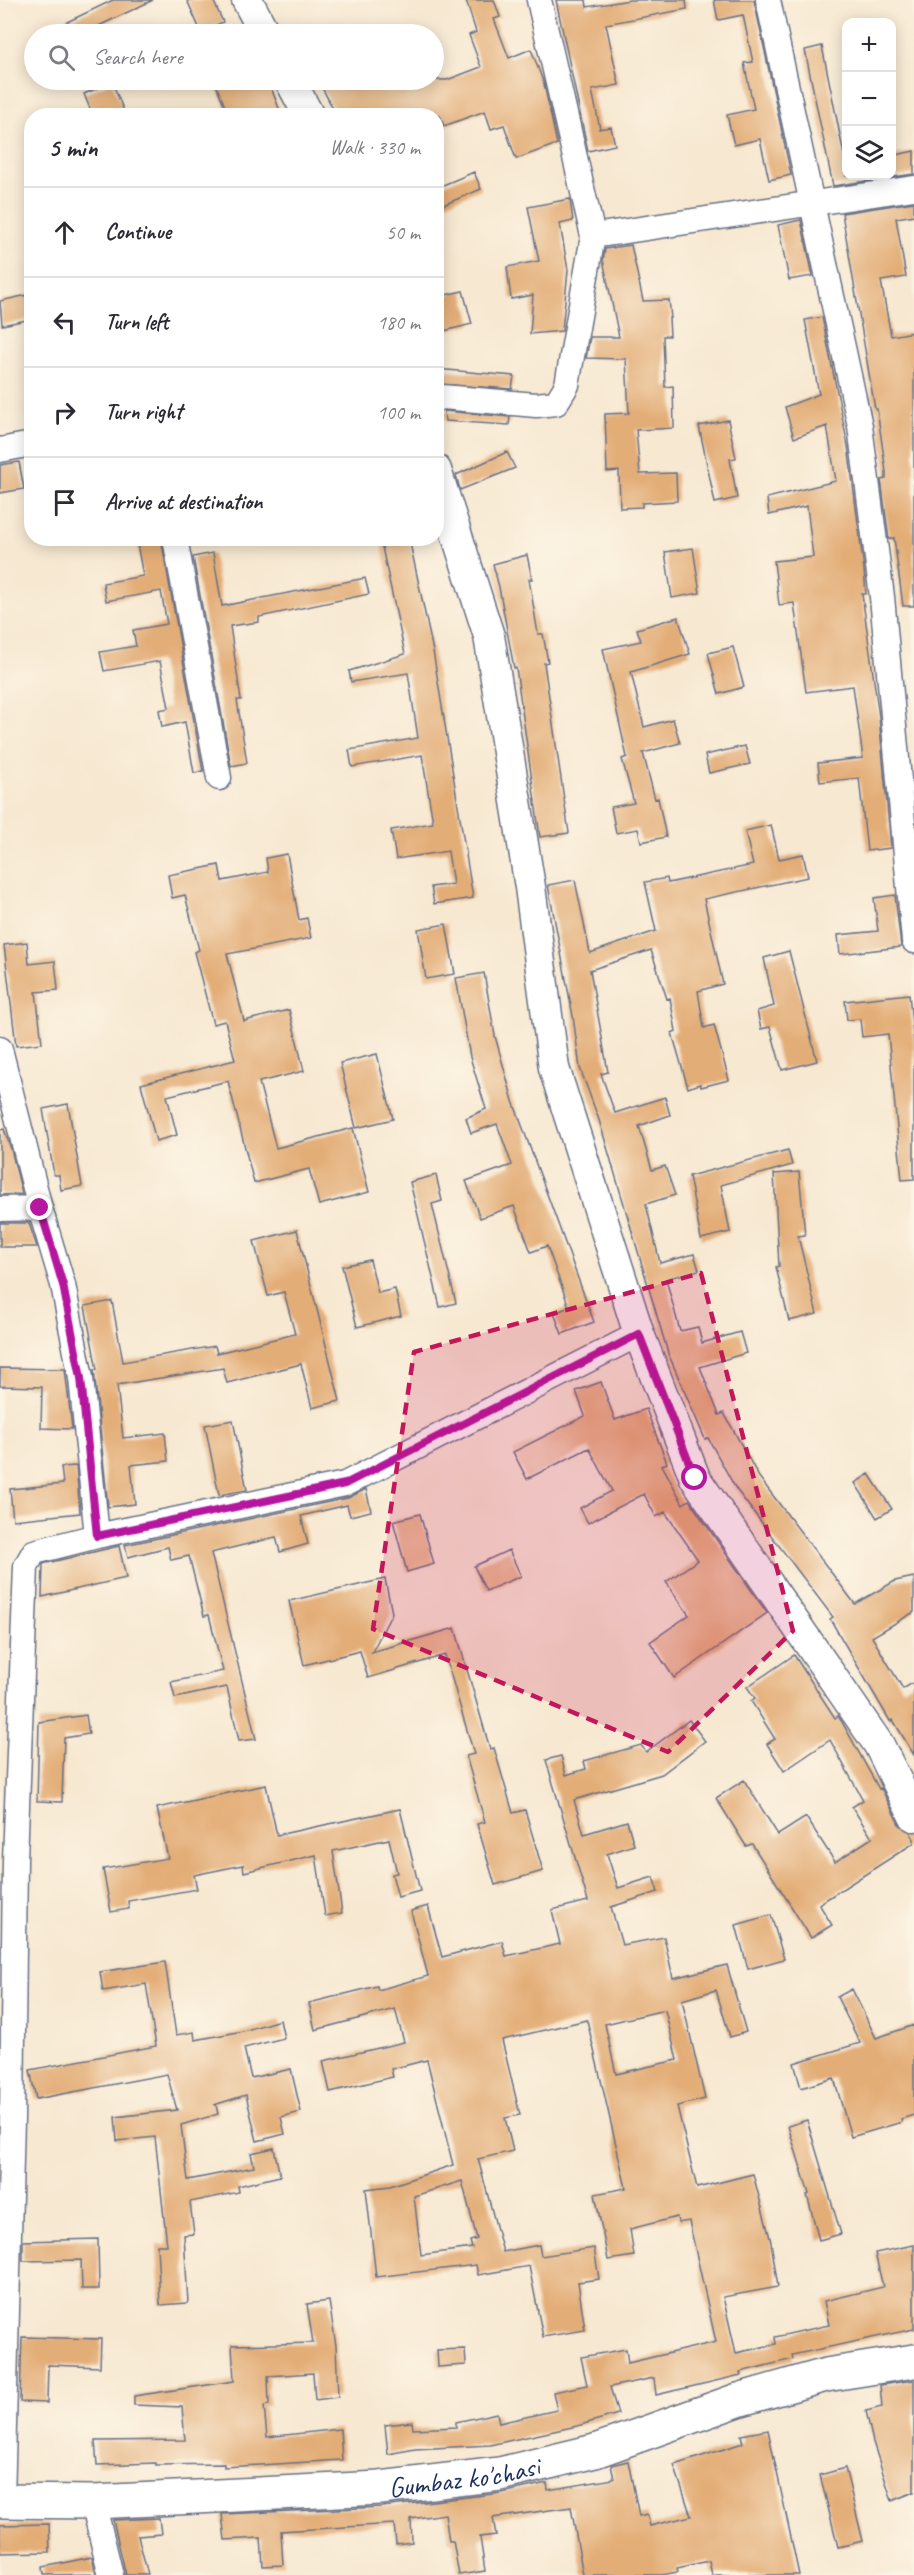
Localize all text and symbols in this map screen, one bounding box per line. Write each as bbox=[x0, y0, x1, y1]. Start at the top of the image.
map controls bbox=[842, 18, 896, 180]
button: + bbox=[842, 18, 896, 72]
search box bbox=[24, 24, 444, 90]
icon: search bbox=[45, 41, 78, 74]
text: Search here bbox=[93, 43, 183, 71]
button: − bbox=[842, 72, 896, 126]
button: layers bbox=[842, 126, 896, 180]
text: 5 min bbox=[48, 131, 97, 164]
text: Walk · 330 m bbox=[330, 135, 420, 160]
icon: ahead bbox=[48, 216, 81, 249]
text: Continue bbox=[105, 218, 171, 246]
text: 50 m bbox=[386, 220, 420, 245]
icon: left bbox=[48, 306, 81, 339]
text: Turn left bbox=[105, 308, 169, 336]
text: 180 m bbox=[377, 310, 420, 335]
icon: right bbox=[48, 396, 81, 429]
text: Turn right bbox=[105, 398, 182, 426]
text: 100 m bbox=[377, 400, 420, 425]
icon: arrive bbox=[48, 486, 81, 519]
text: Arrive at destination bbox=[105, 488, 262, 516]
route end bbox=[26, 1194, 52, 1220]
route start bbox=[681, 1464, 707, 1490]
street label: Gumbaz ko'chasi bbox=[387, 2447, 547, 2505]

